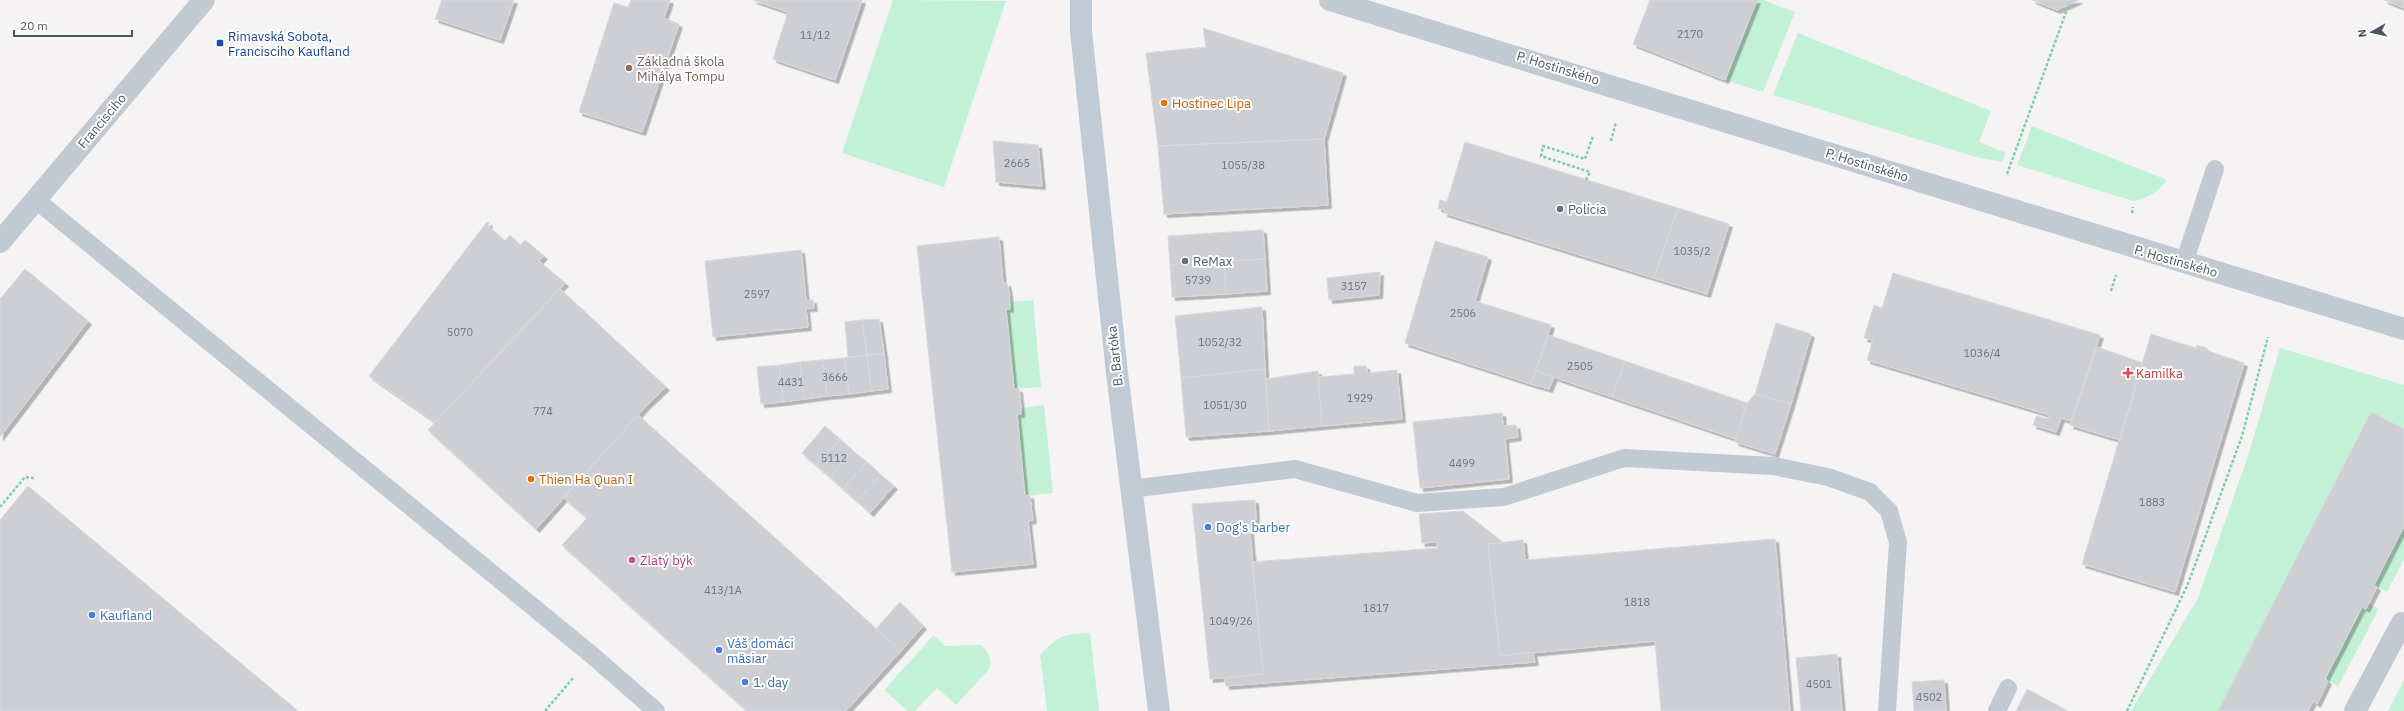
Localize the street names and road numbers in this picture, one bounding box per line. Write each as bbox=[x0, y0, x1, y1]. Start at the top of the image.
street label: P. Hostinského bbox=[1514, 47, 1602, 89]
street label: Francisciho bbox=[74, 90, 130, 152]
street label: P. Hostinského bbox=[1823, 144, 1911, 186]
street label: P. Hostinského bbox=[2132, 241, 2220, 281]
street label: B. Bartóka bbox=[1103, 325, 1127, 387]

